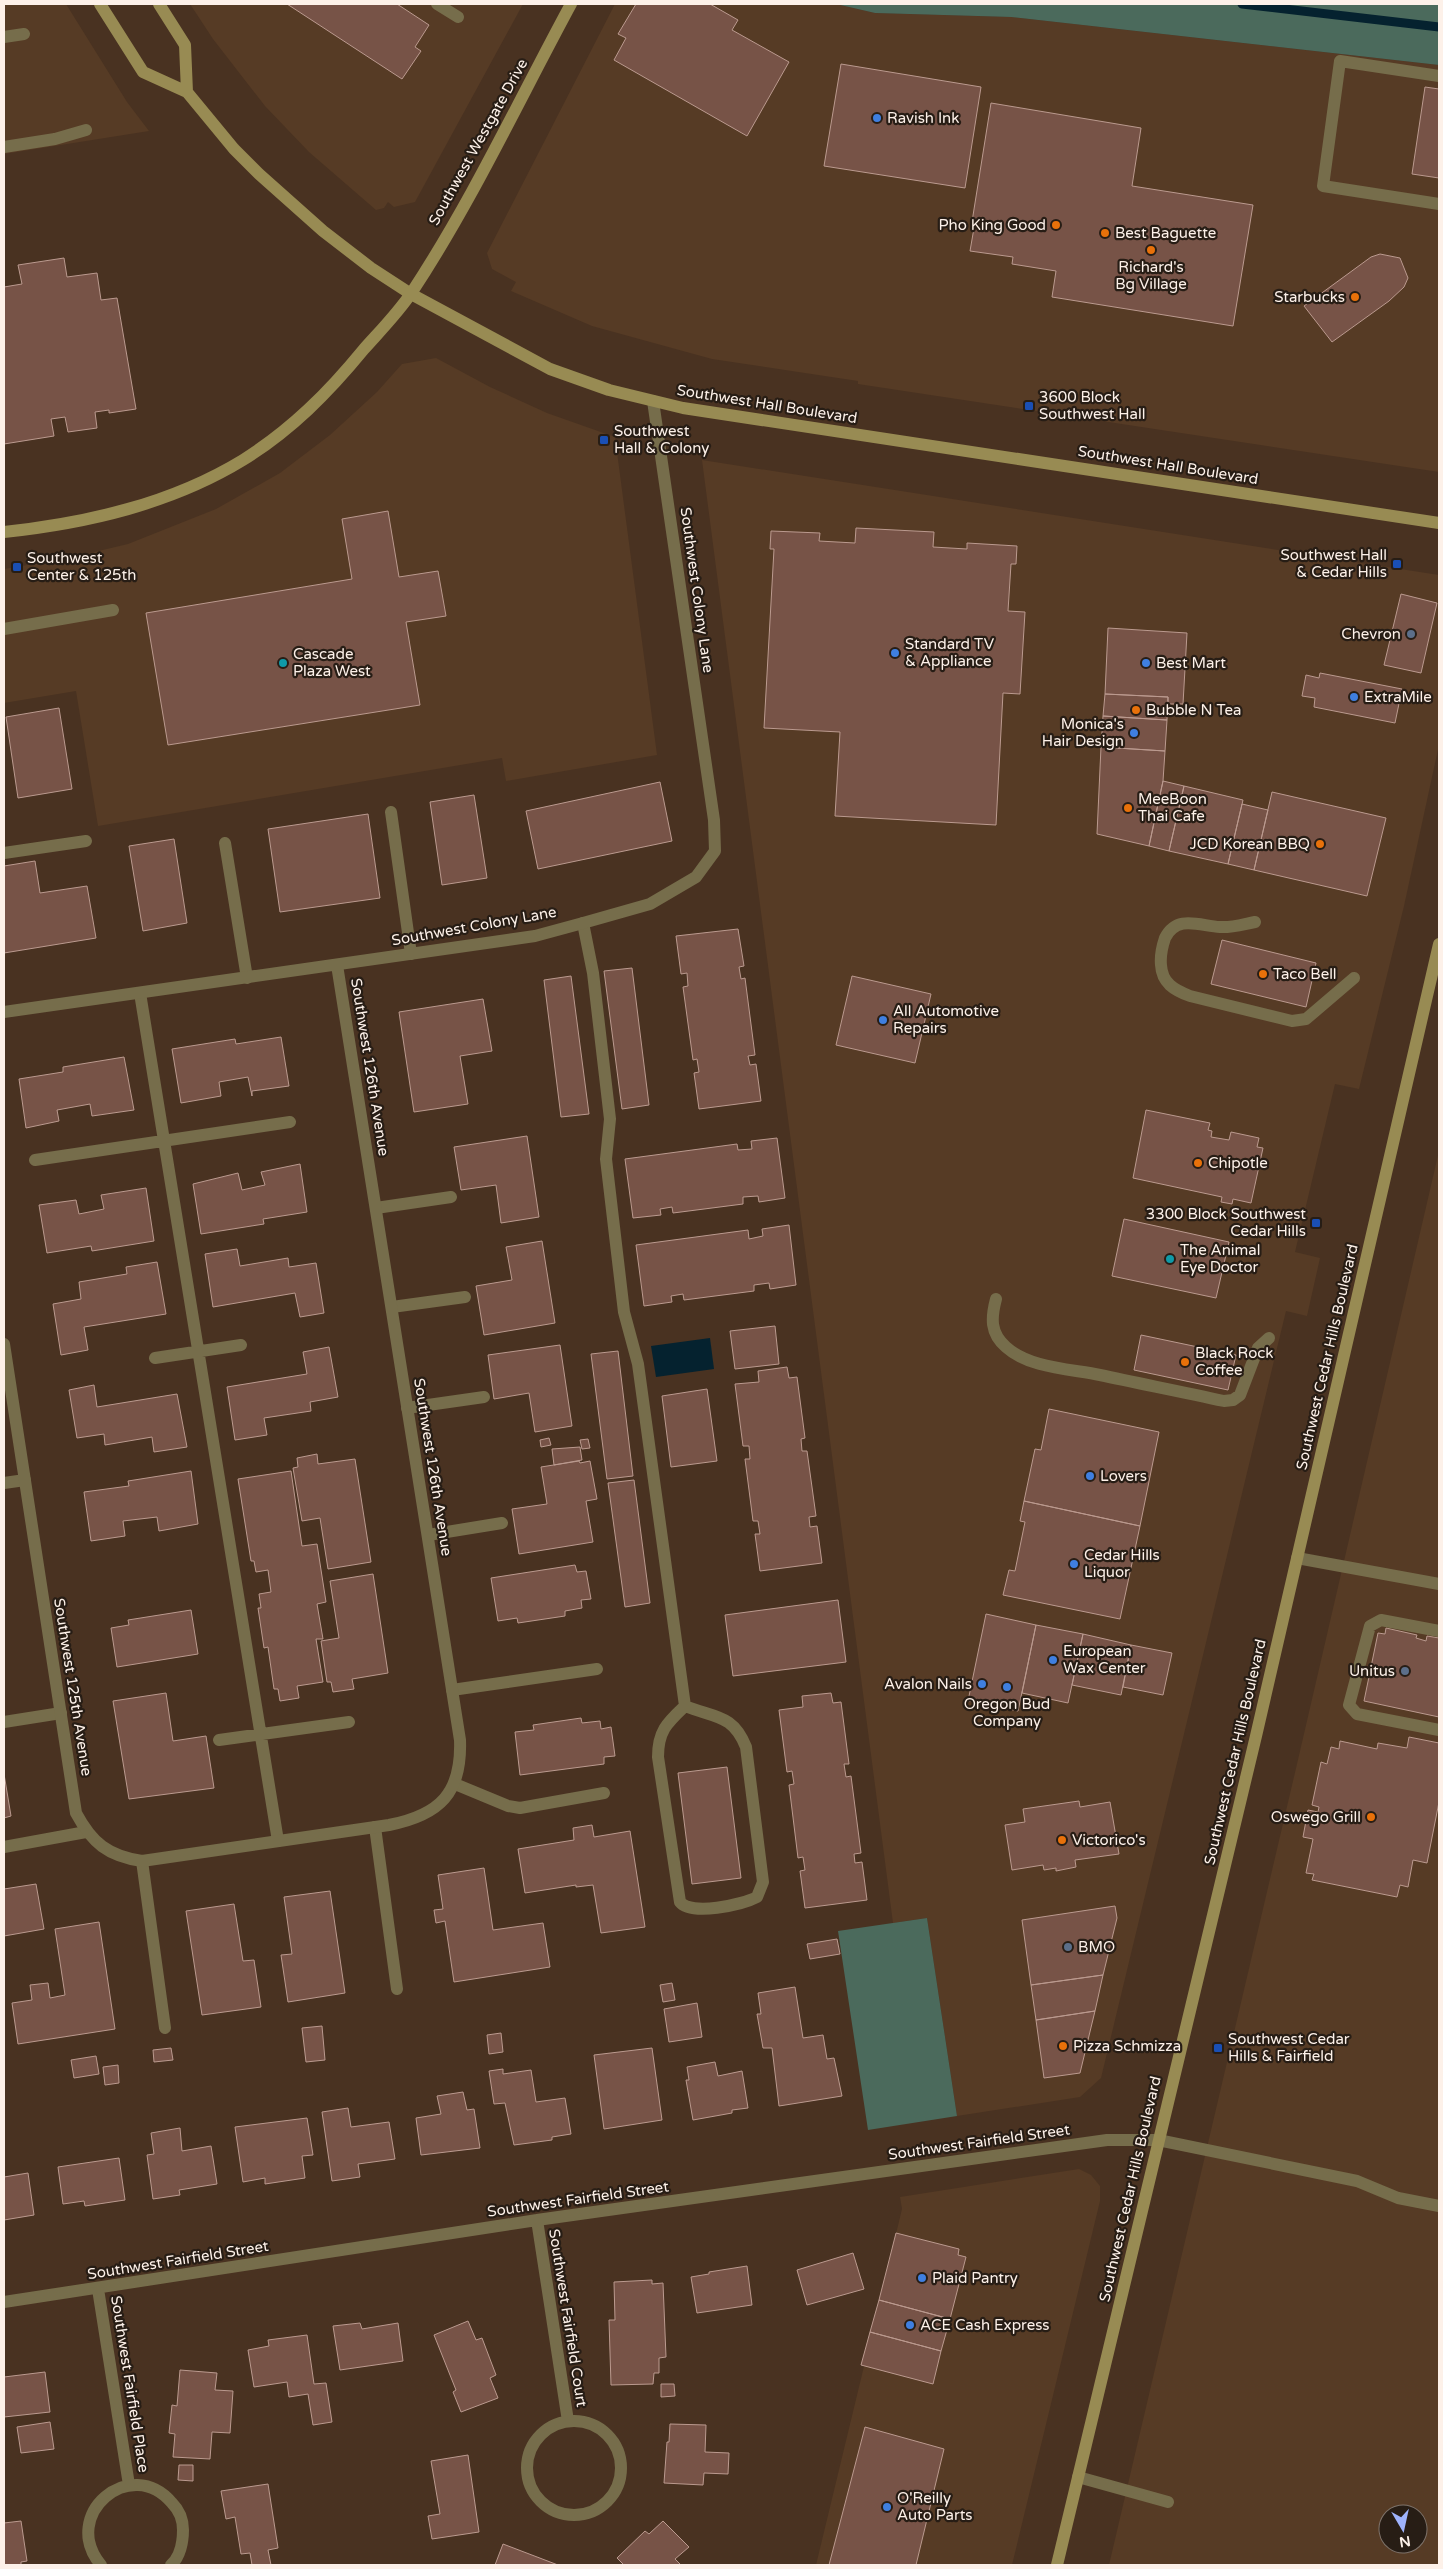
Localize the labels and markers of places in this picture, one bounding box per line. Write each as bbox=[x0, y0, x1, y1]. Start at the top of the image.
place label: Ravish Ink bbox=[887, 109, 959, 127]
marker: Ravish Ink bbox=[871, 112, 883, 124]
place label: Pho King Good bbox=[939, 216, 1046, 234]
marker: Pho King Good bbox=[1050, 219, 1062, 231]
place label: Best Baguette bbox=[1115, 224, 1216, 242]
marker: Best Baguette bbox=[1099, 227, 1111, 239]
marker: Richard's Bg Village bbox=[1145, 244, 1157, 256]
place label: Richard's Bg Village bbox=[1115, 258, 1187, 293]
place label: Starbucks bbox=[1274, 288, 1345, 306]
marker: Starbucks bbox=[1349, 291, 1361, 303]
place label: 3600 Block Southwest Hall bbox=[1039, 388, 1146, 423]
marker: 3600 Block Southwest Hall bbox=[1023, 400, 1035, 412]
place label: Southwest Hall & Colony bbox=[614, 422, 709, 457]
marker: Southwest Hall & Colony bbox=[598, 434, 610, 446]
place label: Southwest Hall & Cedar Hills bbox=[1281, 546, 1387, 581]
place label: Southwest Center & 125th bbox=[27, 549, 136, 584]
marker: Southwest Hall & Cedar Hills bbox=[1391, 558, 1403, 570]
marker: Southwest Center & 125th bbox=[11, 561, 23, 573]
place label: Chevron bbox=[1341, 625, 1401, 643]
marker: Chevron bbox=[1405, 628, 1417, 640]
place label: Standard TV & Appliance bbox=[905, 635, 995, 670]
place label: Cascade Plaza West bbox=[293, 645, 371, 680]
marker: Standard TV & Appliance bbox=[889, 647, 901, 659]
place label: Best Mart bbox=[1156, 654, 1226, 672]
marker: Cascade Plaza West bbox=[277, 657, 289, 669]
marker: Best Mart bbox=[1140, 657, 1152, 669]
place label: ExtraMile bbox=[1364, 688, 1432, 706]
marker: ExtraMile bbox=[1348, 691, 1360, 703]
place label: Bubble N Tea bbox=[1146, 701, 1242, 719]
marker: Bubble N Tea bbox=[1130, 704, 1142, 716]
place label: Monica's Hair Design bbox=[1042, 715, 1124, 750]
marker: Monica's Hair Design bbox=[1128, 727, 1140, 739]
place label: MeeBoon Thai Cafe bbox=[1138, 790, 1207, 825]
marker: MeeBoon Thai Cafe bbox=[1122, 802, 1134, 814]
place label: JCD Korean BBQ bbox=[1190, 835, 1310, 853]
marker: JCD Korean BBQ bbox=[1314, 838, 1326, 850]
place label: Taco Bell bbox=[1273, 965, 1337, 983]
marker: Taco Bell bbox=[1257, 968, 1269, 980]
place label: All Automotive Repairs bbox=[893, 1002, 999, 1037]
marker: All Automotive Repairs bbox=[877, 1014, 889, 1026]
place label: Chipotle bbox=[1208, 1154, 1268, 1172]
marker: Chipotle bbox=[1192, 1157, 1204, 1169]
place label: 3300 Block Southwest Cedar Hills bbox=[1146, 1205, 1306, 1240]
marker: 3300 Block Southwest Cedar Hills bbox=[1310, 1217, 1322, 1229]
place label: The Animal Eye Doctor bbox=[1180, 1241, 1260, 1276]
marker: The Animal Eye Doctor bbox=[1164, 1253, 1176, 1265]
place label: Black Rock Coffee bbox=[1195, 1344, 1274, 1379]
marker: Black Rock Coffee bbox=[1179, 1356, 1191, 1368]
place label: Lovers bbox=[1100, 1467, 1147, 1485]
marker: Lovers bbox=[1084, 1470, 1096, 1482]
place label: Cedar Hills Liquor bbox=[1084, 1546, 1160, 1581]
marker: Cedar Hills Liquor bbox=[1068, 1558, 1080, 1570]
place label: European Wax Center bbox=[1063, 1642, 1146, 1677]
marker: European Wax Center bbox=[1047, 1654, 1059, 1666]
place label: Unitus bbox=[1349, 1662, 1395, 1680]
marker: Unitus bbox=[1399, 1665, 1411, 1677]
place label: Avalon Nails bbox=[884, 1675, 972, 1693]
marker: Avalon Nails bbox=[976, 1678, 988, 1690]
marker: Oregon Bud Company bbox=[1001, 1681, 1013, 1693]
place label: Oregon Bud Company bbox=[964, 1695, 1050, 1730]
place label: Oswego Grill bbox=[1271, 1808, 1361, 1826]
marker: Oswego Grill bbox=[1365, 1811, 1377, 1823]
place label: Victorico's bbox=[1072, 1831, 1146, 1849]
marker: Victorico's bbox=[1056, 1834, 1068, 1846]
place label: BMO bbox=[1078, 1938, 1115, 1956]
marker: BMO bbox=[1062, 1941, 1074, 1953]
place label: Southwest Cedar Hills & Fairfield bbox=[1228, 2030, 1350, 2065]
place label: Pizza Schmizza bbox=[1073, 2037, 1181, 2055]
marker: Pizza Schmizza bbox=[1057, 2040, 1069, 2052]
marker: Southwest Cedar Hills & Fairfield bbox=[1212, 2042, 1224, 2054]
place label: Plaid Pantry bbox=[932, 2269, 1018, 2287]
marker: Plaid Pantry bbox=[916, 2272, 928, 2284]
place label: ACE Cash Express bbox=[920, 2316, 1050, 2334]
marker: ACE Cash Express bbox=[904, 2319, 916, 2331]
place label: O'Reilly Auto Parts bbox=[897, 2489, 973, 2524]
marker: O'Reilly Auto Parts bbox=[881, 2501, 893, 2513]

